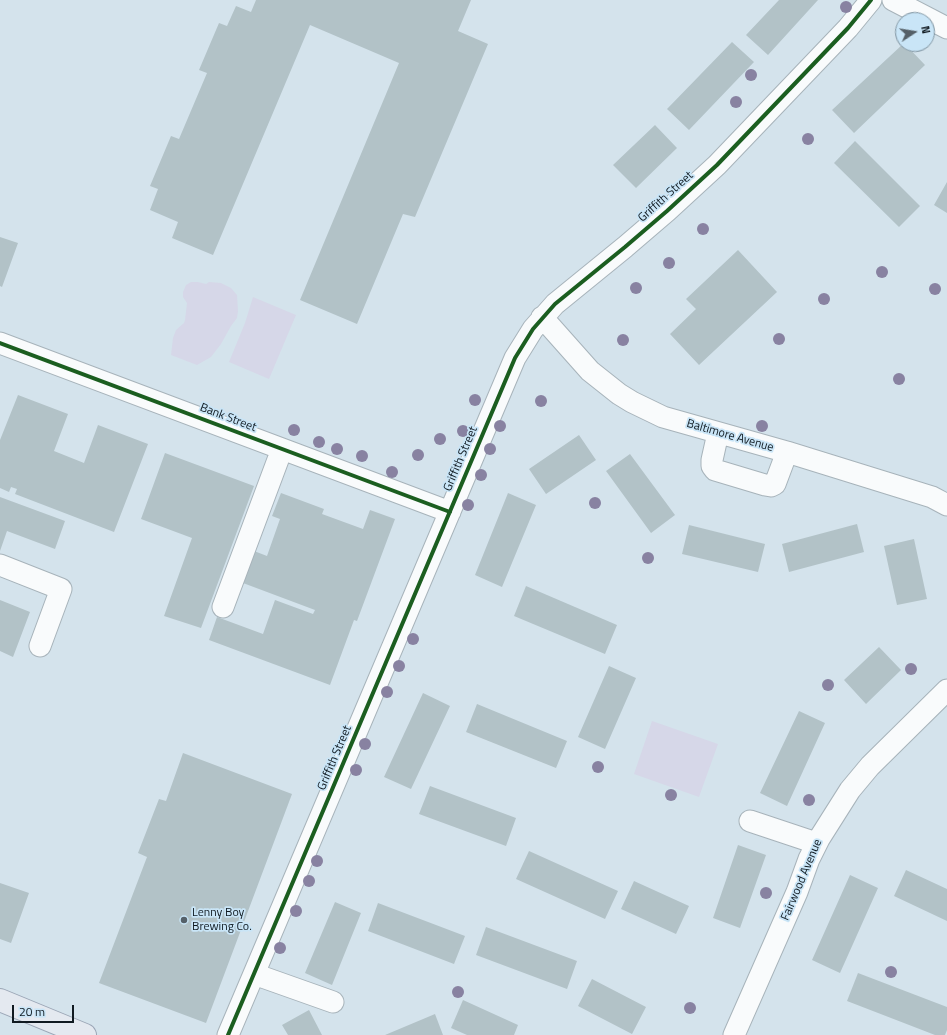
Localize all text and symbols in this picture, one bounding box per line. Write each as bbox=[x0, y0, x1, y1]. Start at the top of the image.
north arrow bbox=[895, 12, 935, 52]
text: N bbox=[917, 24, 934, 35]
street label: Griffith Street bbox=[636, 169, 696, 225]
street label: Bank Street bbox=[198, 401, 258, 435]
street label: Baltimore Avenue bbox=[685, 417, 775, 455]
street label: Griffith Street bbox=[441, 424, 481, 494]
street label: Griffith Street bbox=[315, 723, 355, 793]
street label: Fairwood Avenue bbox=[778, 837, 826, 923]
place label: Lenny Boy Brewing Co. bbox=[192, 906, 252, 934]
marker: Lenny Boy Brewing Co. bbox=[179, 915, 189, 925]
scale bar bbox=[14, 997, 76, 1023]
text: 20 m bbox=[19, 1002, 45, 1021]

